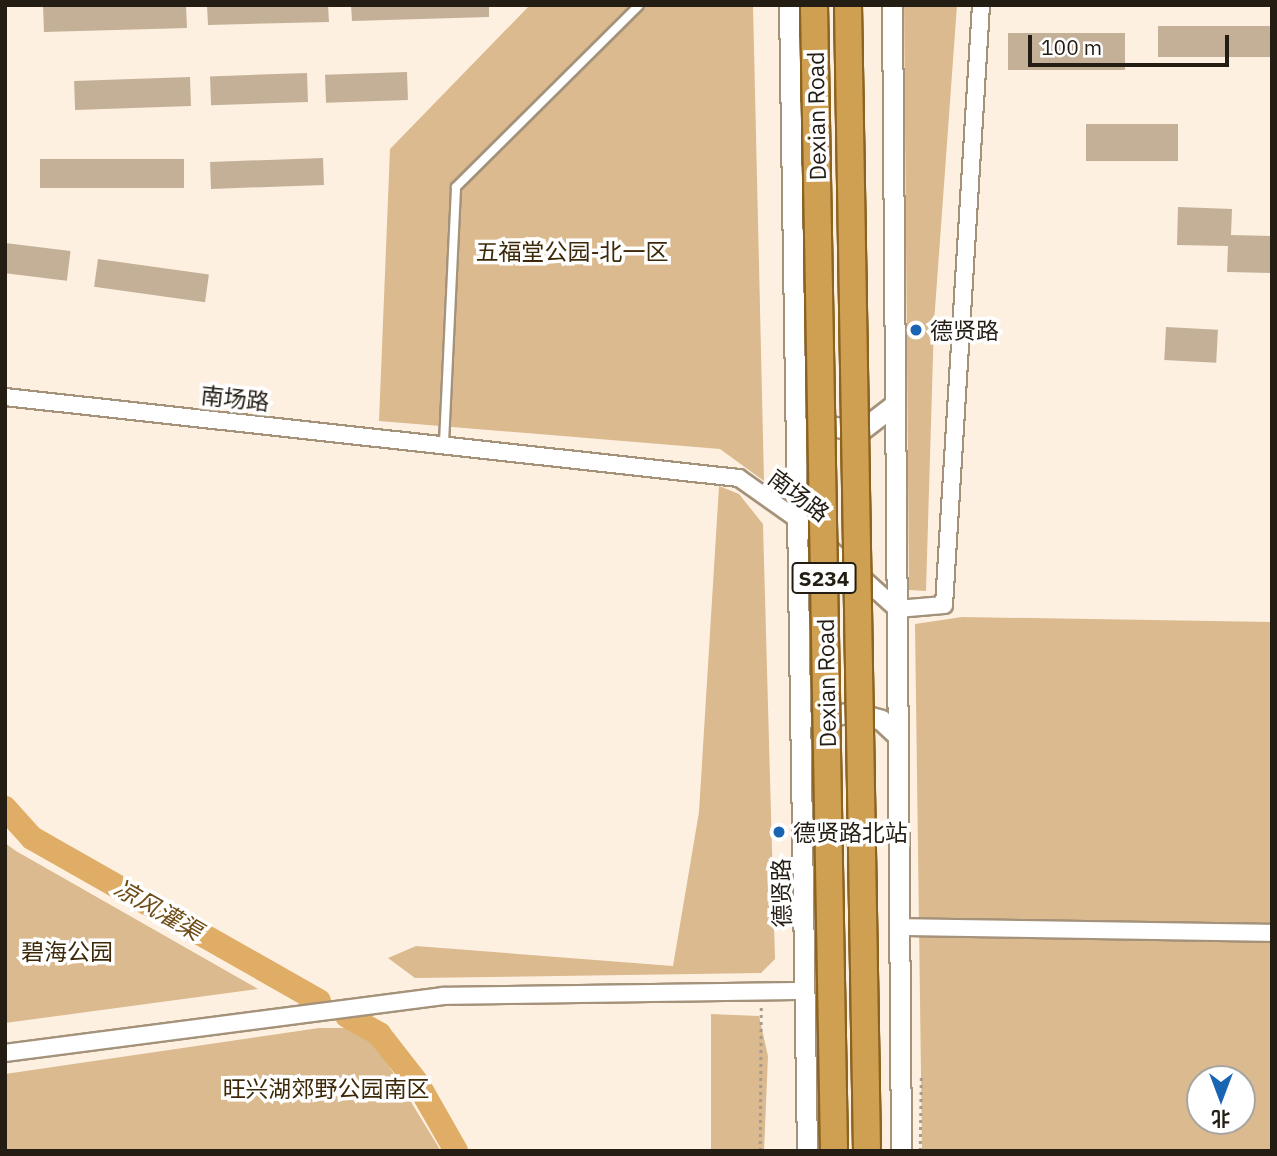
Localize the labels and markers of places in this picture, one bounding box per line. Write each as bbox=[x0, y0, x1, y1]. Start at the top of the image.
place label: 德贤路 bbox=[930, 316, 999, 344]
marker: 德贤路 bbox=[908, 322, 924, 338]
place label: 德贤路北站 bbox=[793, 818, 908, 846]
marker: 德贤路北站 bbox=[771, 824, 787, 840]

